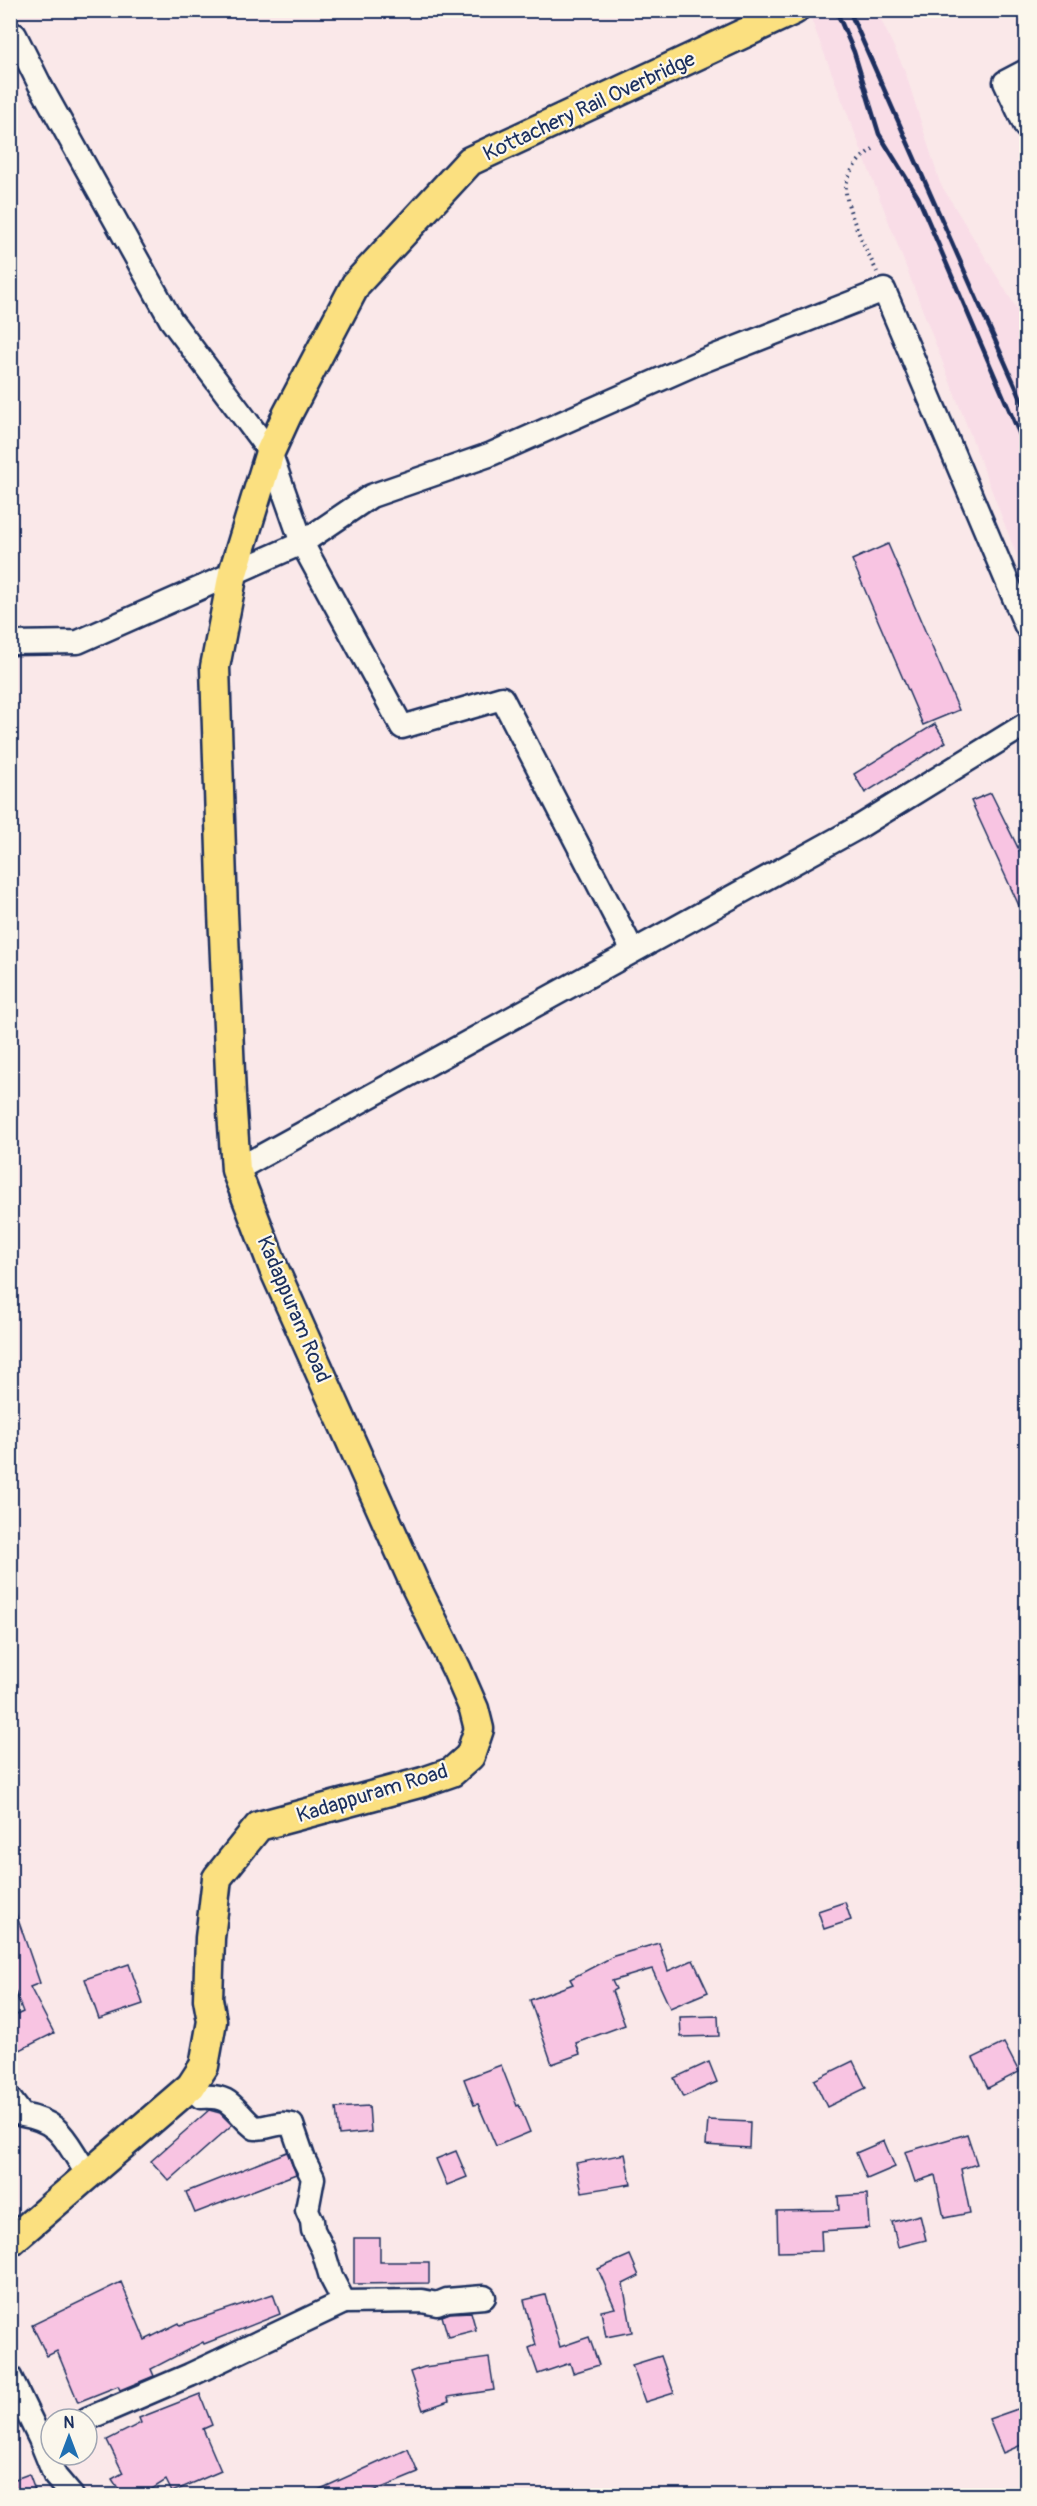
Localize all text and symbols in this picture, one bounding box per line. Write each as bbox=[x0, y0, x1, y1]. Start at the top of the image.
street label: Kottachery Rail Overbridge bbox=[479, 45, 700, 167]
street label: Kadappuram Road bbox=[250, 1232, 337, 1387]
street label: Kadappuram Road bbox=[293, 1758, 451, 1829]
north arrow bbox=[39, 2407, 99, 2467]
text: N bbox=[64, 2413, 75, 2433]

